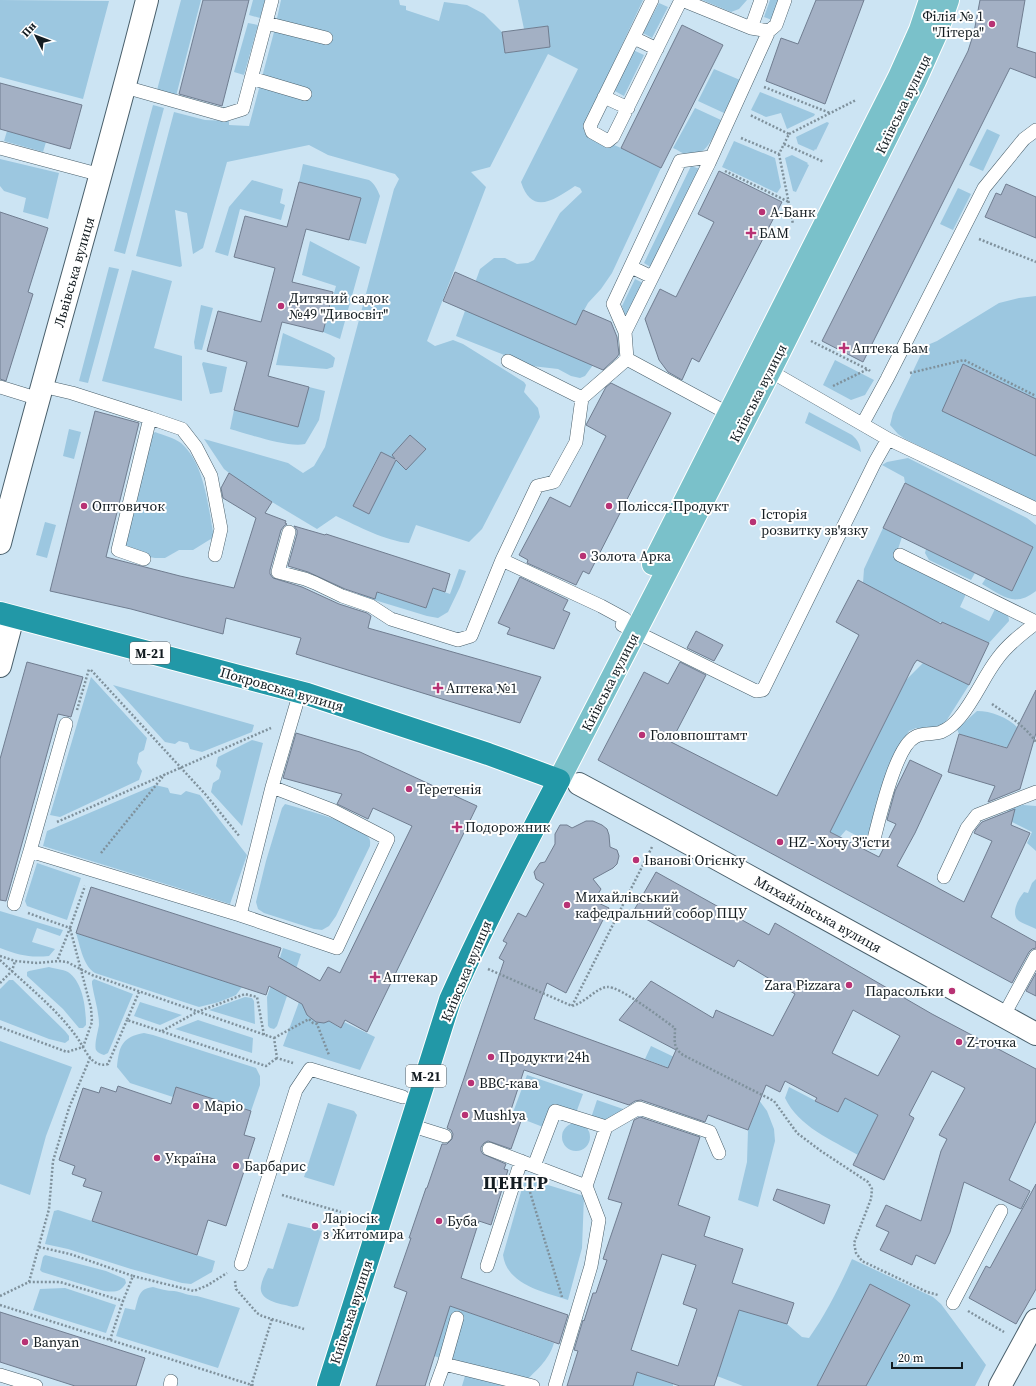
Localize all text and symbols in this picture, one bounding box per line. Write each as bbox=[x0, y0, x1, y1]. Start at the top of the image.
place label: Філія № 1 "Літера" bbox=[922, 6, 984, 42]
north arrow bbox=[16, 16, 56, 56]
text: Пн bbox=[18, 19, 40, 40]
marker: Філія № 1 "Літера" bbox=[987, 19, 997, 29]
street label: Київська вулиця bbox=[870, 51, 936, 157]
place label: А-Банк bbox=[770, 202, 816, 222]
marker: А-Банк bbox=[757, 207, 767, 217]
street label: Львівська вулиця bbox=[49, 214, 99, 330]
place label: БАМ bbox=[759, 223, 789, 243]
marker: БАМ bbox=[746, 228, 756, 238]
place label: Дитячий садок №49 "Дивосвіт" bbox=[289, 288, 389, 324]
marker: Дитячий садок №49 "Дивосвіт" bbox=[276, 301, 286, 311]
place label: Аптека Бам bbox=[852, 338, 928, 358]
street label: Київська вулиця bbox=[724, 340, 792, 446]
marker: Аптека Бам bbox=[839, 343, 849, 353]
place label: Оптовичок bbox=[92, 496, 165, 516]
place label: Полісся-Продукт bbox=[617, 496, 729, 516]
marker: Оптовичок bbox=[79, 501, 89, 511]
marker: Полісся-Продукт bbox=[604, 501, 614, 511]
place label: Історія розвитку зв'язку bbox=[761, 504, 869, 540]
marker: Історія розвитку зв'язку bbox=[748, 517, 758, 527]
place label: Золота Арка bbox=[591, 546, 672, 566]
marker: Золота Арка bbox=[578, 551, 588, 561]
street label: Київська вулиця bbox=[576, 629, 644, 735]
road number: М-21 bbox=[130, 642, 170, 664]
street label: Покровська вулиця bbox=[218, 662, 346, 716]
place label: Аптека №1 bbox=[446, 678, 518, 698]
marker: Аптека №1 bbox=[433, 683, 443, 693]
place label: Головпоштамт bbox=[650, 725, 748, 745]
marker: Головпоштамт bbox=[637, 730, 647, 740]
place label: Теретенія bbox=[417, 779, 482, 799]
marker: Теретенія bbox=[404, 784, 414, 794]
place label: Подорожник bbox=[465, 817, 551, 837]
marker: Подорожник bbox=[452, 822, 462, 832]
place label: HZ - Хочу З'їсти bbox=[788, 832, 890, 852]
marker: HZ - Хочу З'їсти bbox=[775, 837, 785, 847]
place label: Іванові Огієнку bbox=[644, 850, 746, 870]
marker: Іванові Огієнку bbox=[631, 855, 641, 865]
street label: Михайлівська вулиця bbox=[751, 871, 885, 957]
place label: Михайлівський кафедральний собор ПЦУ bbox=[575, 887, 748, 923]
marker: Михайлівський кафедральний собор ПЦУ bbox=[562, 900, 572, 910]
street label: Київська вулиця bbox=[436, 917, 496, 1025]
place label: Аптекар bbox=[383, 967, 438, 987]
marker: Аптекар bbox=[370, 972, 380, 982]
place label: Zara Pizzara bbox=[765, 975, 842, 995]
marker: Zara Pizzara bbox=[844, 980, 854, 990]
place label: Парасольки bbox=[865, 981, 944, 1001]
marker: Парасольки bbox=[947, 986, 957, 996]
place label: Z-точка bbox=[967, 1032, 1017, 1052]
marker: Z-точка bbox=[954, 1037, 964, 1047]
place label: Продукти 24h bbox=[499, 1047, 590, 1067]
marker: Продукти 24h bbox=[486, 1052, 496, 1062]
road number: М-21 bbox=[406, 1065, 446, 1087]
place label: BBC-кава bbox=[479, 1073, 539, 1093]
marker: BBC-кава bbox=[466, 1078, 476, 1088]
place label: Маріо bbox=[204, 1096, 244, 1116]
marker: Маріо bbox=[191, 1101, 201, 1111]
place label: Mushlya bbox=[473, 1105, 527, 1125]
marker: Mushlya bbox=[460, 1110, 470, 1120]
place label: Україна bbox=[165, 1148, 217, 1168]
marker: Україна bbox=[152, 1153, 162, 1163]
place label: Барбарис bbox=[244, 1156, 306, 1176]
marker: Барбарис bbox=[231, 1161, 241, 1171]
district label: ЦЕНТР bbox=[483, 1170, 549, 1195]
place label: Ларіосік з Житомира bbox=[323, 1208, 405, 1244]
place label: Буба bbox=[447, 1211, 478, 1231]
marker: Буба bbox=[434, 1216, 444, 1226]
marker: Ларіосік з Житомира bbox=[310, 1221, 320, 1231]
street label: Київська вулиця bbox=[325, 1257, 377, 1367]
place label: Banyan bbox=[33, 1332, 80, 1352]
marker: Banyan bbox=[20, 1337, 30, 1347]
scale bar bbox=[892, 1344, 962, 1370]
text: 20 m bbox=[898, 1350, 924, 1366]

